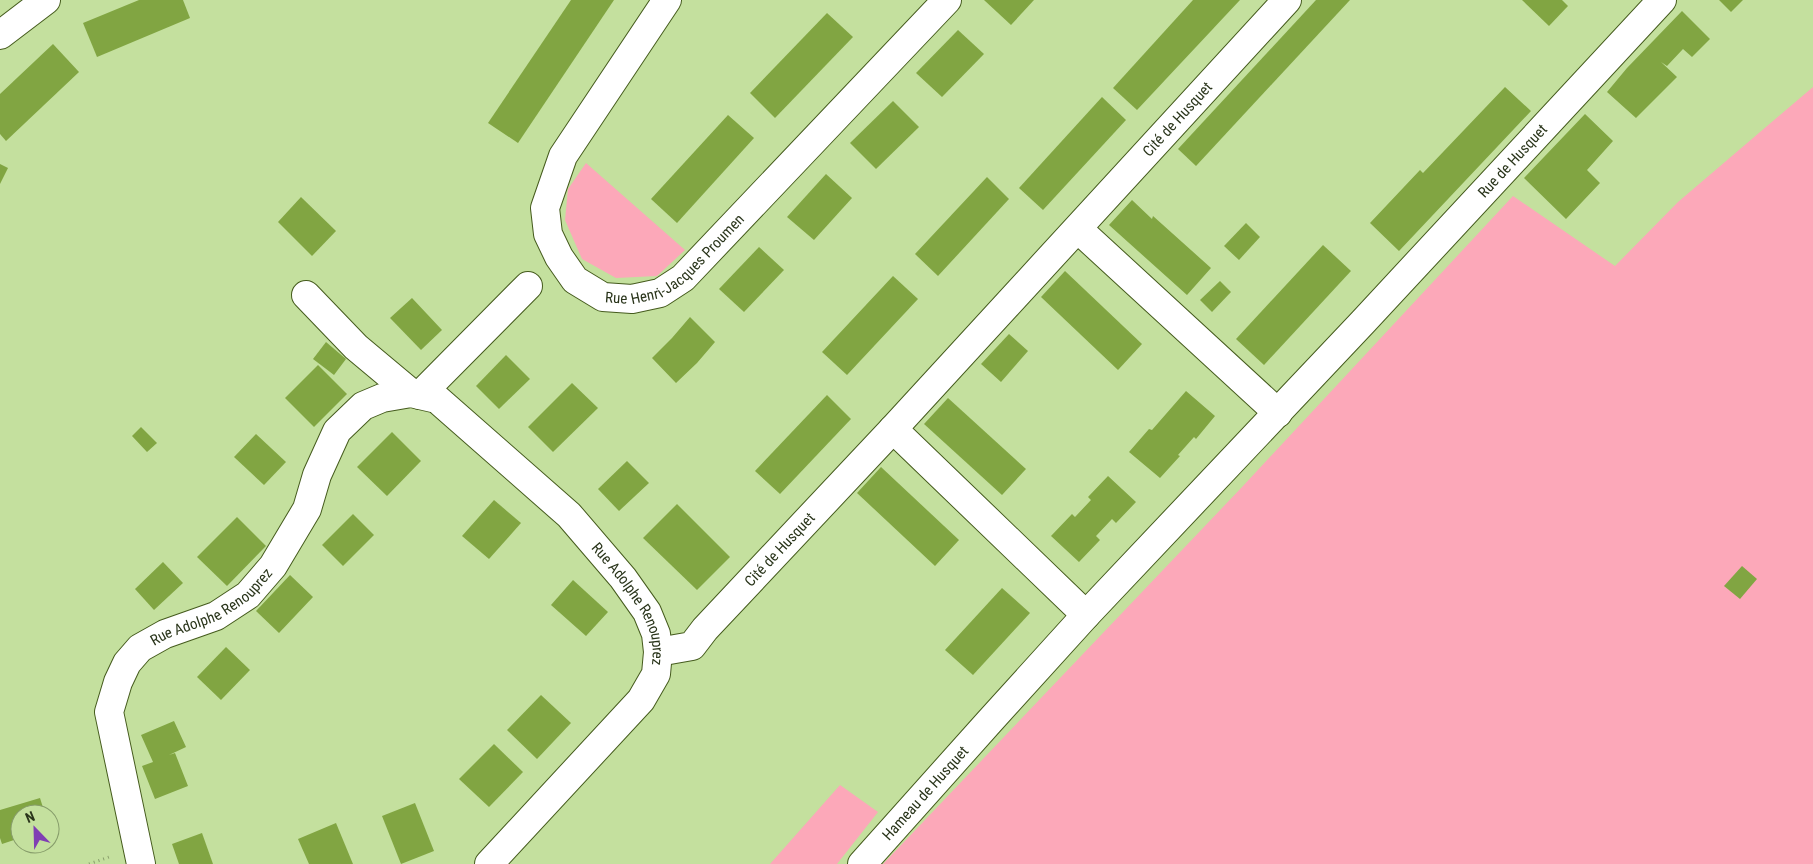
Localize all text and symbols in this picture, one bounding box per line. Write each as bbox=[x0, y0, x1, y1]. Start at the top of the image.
street label: Cité de Husquet bbox=[1139, 78, 1216, 160]
street label: Rue de Husquet bbox=[1474, 121, 1551, 201]
street label: Rue Henri-Jacques Proumen bbox=[605, 210, 748, 308]
street label: Cité de Husquet bbox=[741, 509, 819, 590]
street label: Rue Adolphe Renouprez bbox=[588, 539, 667, 666]
street label: Rue Adolphe Renouprez bbox=[147, 564, 276, 649]
street label: Hameau de Husquet bbox=[879, 742, 972, 844]
north arrow bbox=[10, 804, 60, 854]
text: N bbox=[23, 808, 37, 826]

